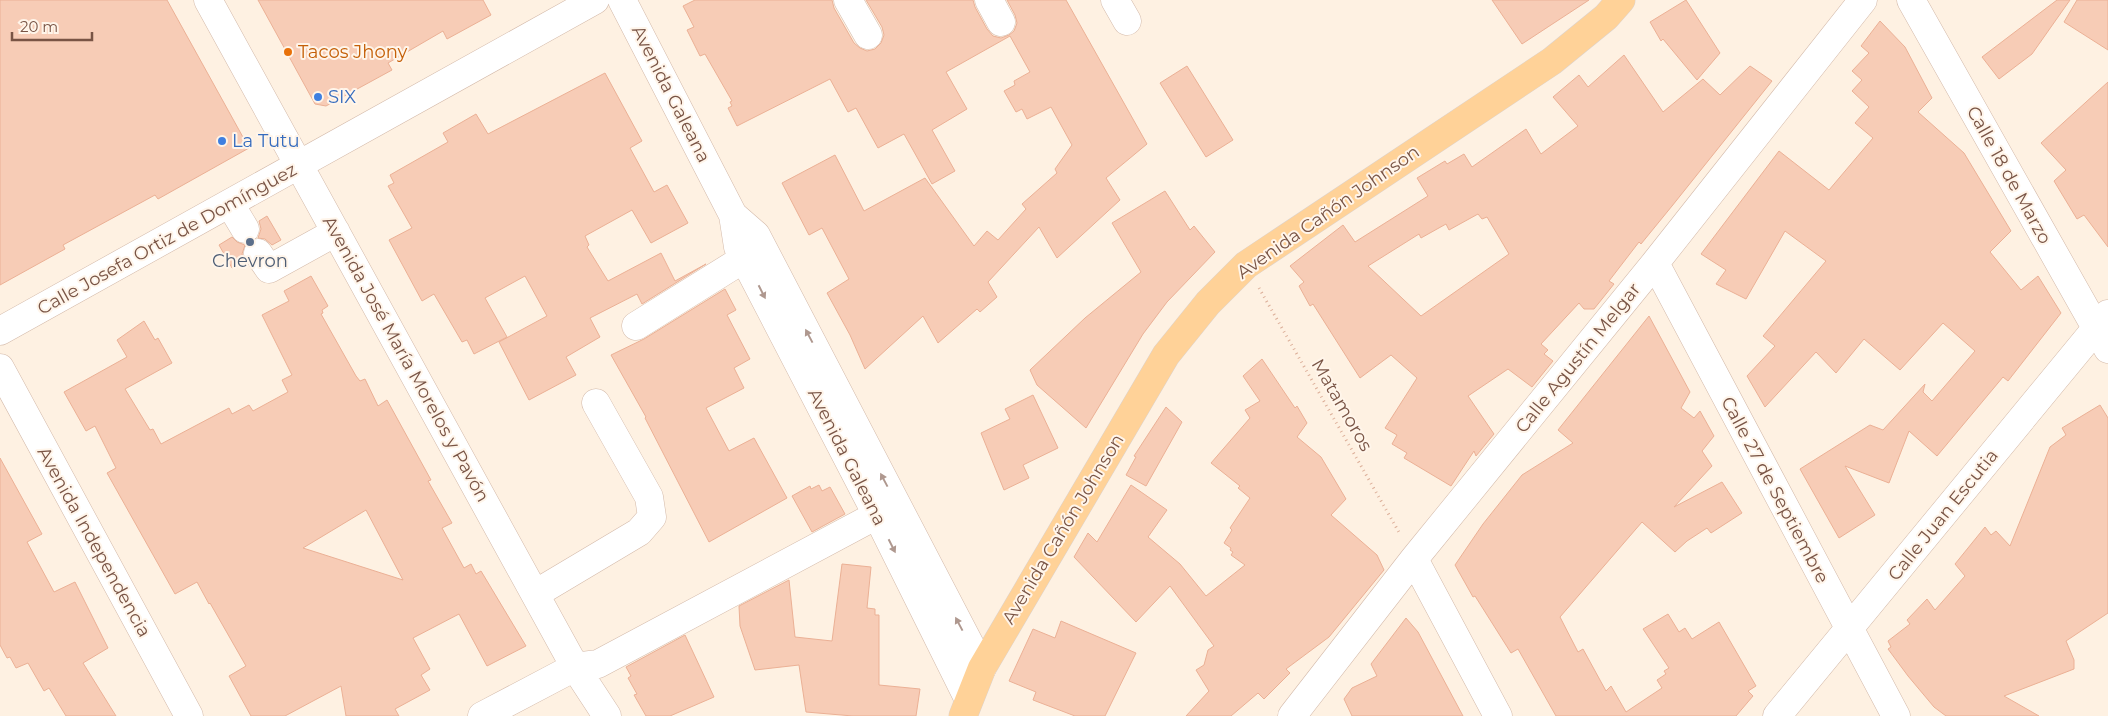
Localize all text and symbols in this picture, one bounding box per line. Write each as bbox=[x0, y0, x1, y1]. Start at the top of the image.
scale bar bbox=[12, 10, 92, 42]
text: 20 m bbox=[20, 17, 58, 36]
street label: Avenida Galeana bbox=[627, 22, 715, 166]
place label: Tacos Jhony bbox=[298, 41, 407, 63]
marker: Tacos Jhony bbox=[282, 46, 294, 58]
place label: SIX bbox=[328, 86, 356, 108]
marker: SIX bbox=[312, 91, 324, 103]
street label: Calle 18 de Marzo bbox=[1962, 102, 2056, 248]
place label: La Tutu bbox=[232, 130, 300, 152]
marker: La Tutu bbox=[216, 135, 228, 147]
street label: Avenida Cañón Johnson bbox=[1232, 141, 1424, 283]
street label: Calle Josefa Ortiz de Domínguez bbox=[34, 158, 300, 320]
street label: Avenida José María Morelos y Pavón bbox=[318, 212, 494, 506]
marker: Chevron bbox=[244, 236, 256, 248]
place label: Chevron bbox=[212, 250, 288, 272]
street label: Calle Agustín Melgar bbox=[1511, 279, 1645, 437]
one-way arrow bbox=[758, 285, 766, 299]
one-way arrow bbox=[805, 329, 813, 344]
street label: Matamoros bbox=[1307, 355, 1377, 455]
street label: Avenida Galeana bbox=[803, 385, 891, 529]
street label: Calle 27 de Septiembre bbox=[1716, 393, 1834, 587]
street label: Avenida Cañón Johnson bbox=[997, 430, 1129, 628]
street label: Avenida Independencia bbox=[33, 443, 155, 641]
street label: Calle Juan Escutia bbox=[1883, 445, 2003, 585]
one-way arrow bbox=[880, 473, 888, 488]
one-way arrow bbox=[888, 539, 896, 553]
one-way arrow bbox=[955, 617, 963, 632]

